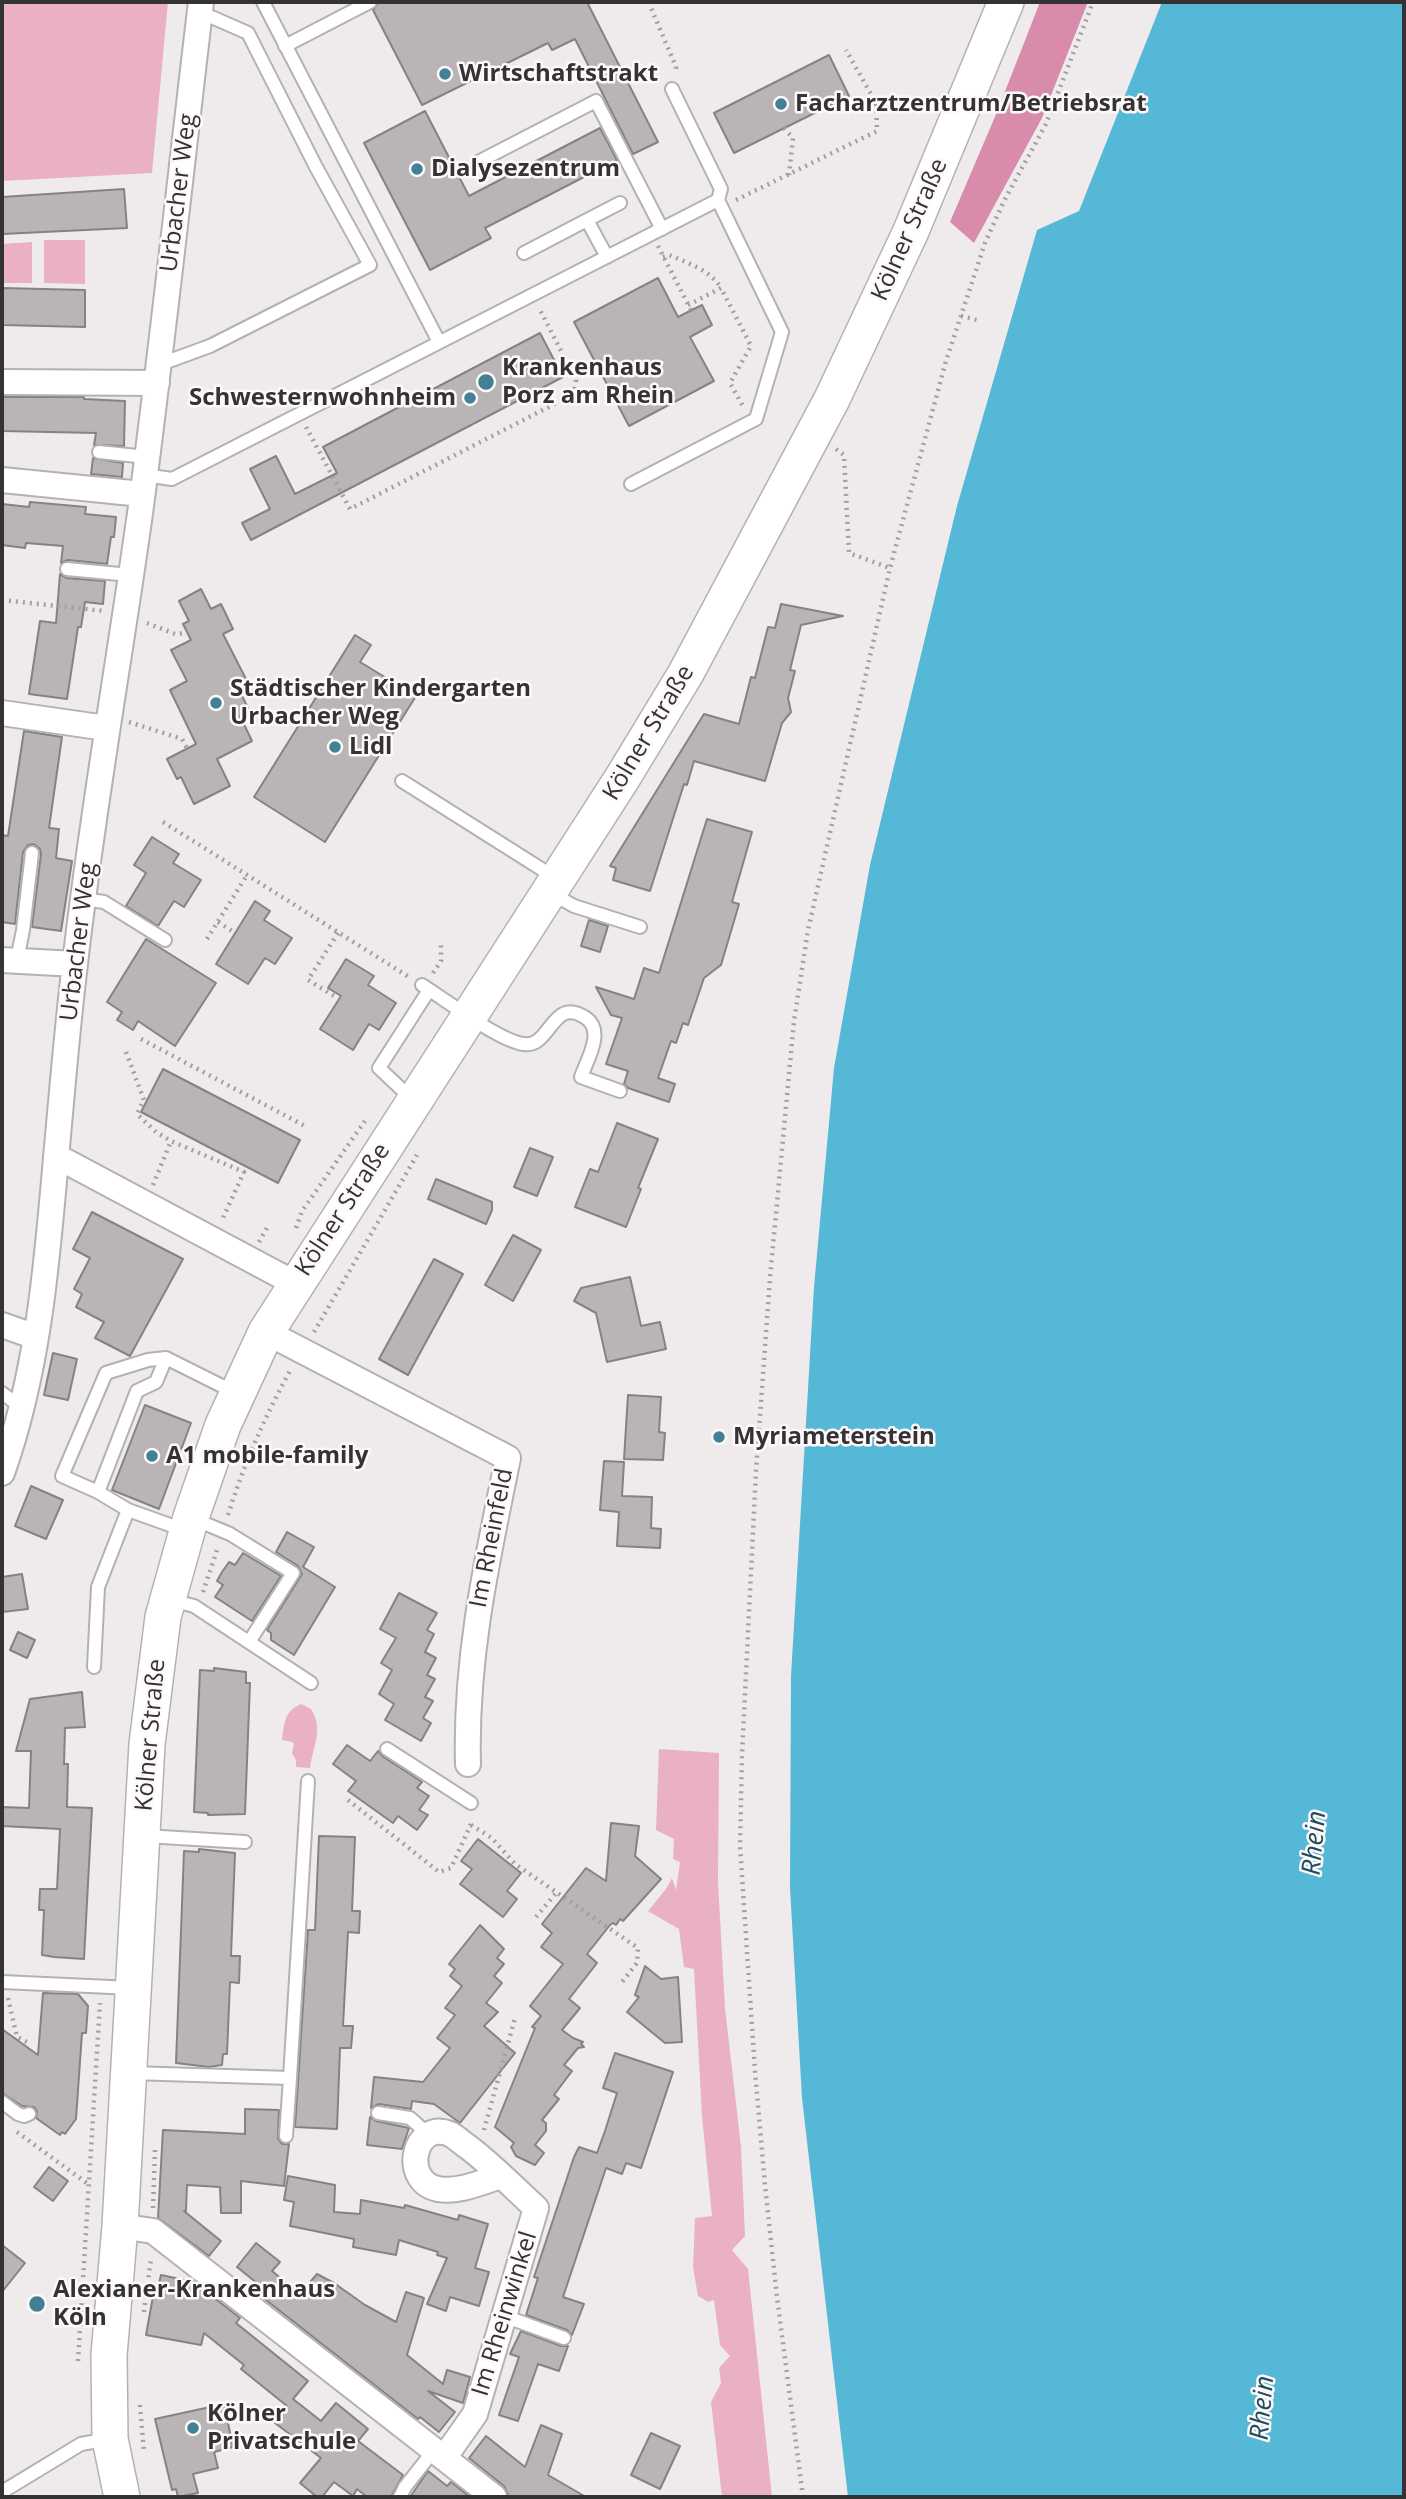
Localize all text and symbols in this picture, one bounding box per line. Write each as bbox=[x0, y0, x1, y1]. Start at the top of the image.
place label: Wirtschaftstrakt bbox=[459, 60, 658, 88]
marker: Wirtschaftstrakt bbox=[437, 66, 453, 82]
place label: Facharztzentrum/Betriebsrat bbox=[795, 90, 1147, 118]
marker: Facharztzentrum/Betriebsrat bbox=[773, 96, 789, 112]
street label: Urbacher Weg bbox=[155, 112, 203, 274]
street label: Kölner Straße bbox=[866, 154, 954, 306]
place label: Dialysezentrum bbox=[431, 155, 620, 183]
marker: Dialysezentrum bbox=[409, 161, 425, 177]
place label: Krankenhaus Porz am Rhein bbox=[502, 354, 674, 410]
marker: Krankenhaus Porz am Rhein bbox=[476, 372, 496, 392]
place label: Schwesternwohnheim bbox=[189, 384, 456, 412]
marker: Schwesternwohnheim bbox=[462, 390, 478, 406]
street label: Kölner Straße bbox=[597, 660, 701, 806]
place label: Städtischer Kindergarten Urbacher Weg bbox=[230, 675, 531, 731]
marker: Städtischer Kindergarten Urbacher Weg bbox=[208, 695, 224, 711]
place label: Lidl bbox=[349, 733, 392, 761]
marker: Lidl bbox=[327, 739, 343, 755]
street label: Urbacher Weg bbox=[55, 861, 103, 1023]
street label: Kölner Straße bbox=[289, 1138, 397, 1282]
place label: Myriameterstein bbox=[733, 1423, 935, 1451]
marker: Myriameterstein bbox=[711, 1429, 727, 1445]
place label: A1 mobile-family bbox=[166, 1442, 368, 1470]
marker: A1 mobile-family bbox=[144, 1448, 160, 1464]
street label: Im Rheinfeld bbox=[464, 1466, 520, 1610]
street label: Kölner Straße bbox=[130, 1658, 172, 1812]
water label: Rhein bbox=[1297, 1810, 1333, 1876]
street label: Im Rheinwinkel bbox=[466, 2228, 544, 2400]
place label: Alexianer-Krankenhaus Köln bbox=[53, 2276, 335, 2332]
marker: Alexianer-Krankenhaus Köln bbox=[27, 2294, 47, 2314]
water label: Rhein bbox=[1245, 2375, 1281, 2441]
place label: Kölner Privatschule bbox=[207, 2400, 356, 2456]
marker: Kölner Privatschule bbox=[185, 2420, 201, 2436]

